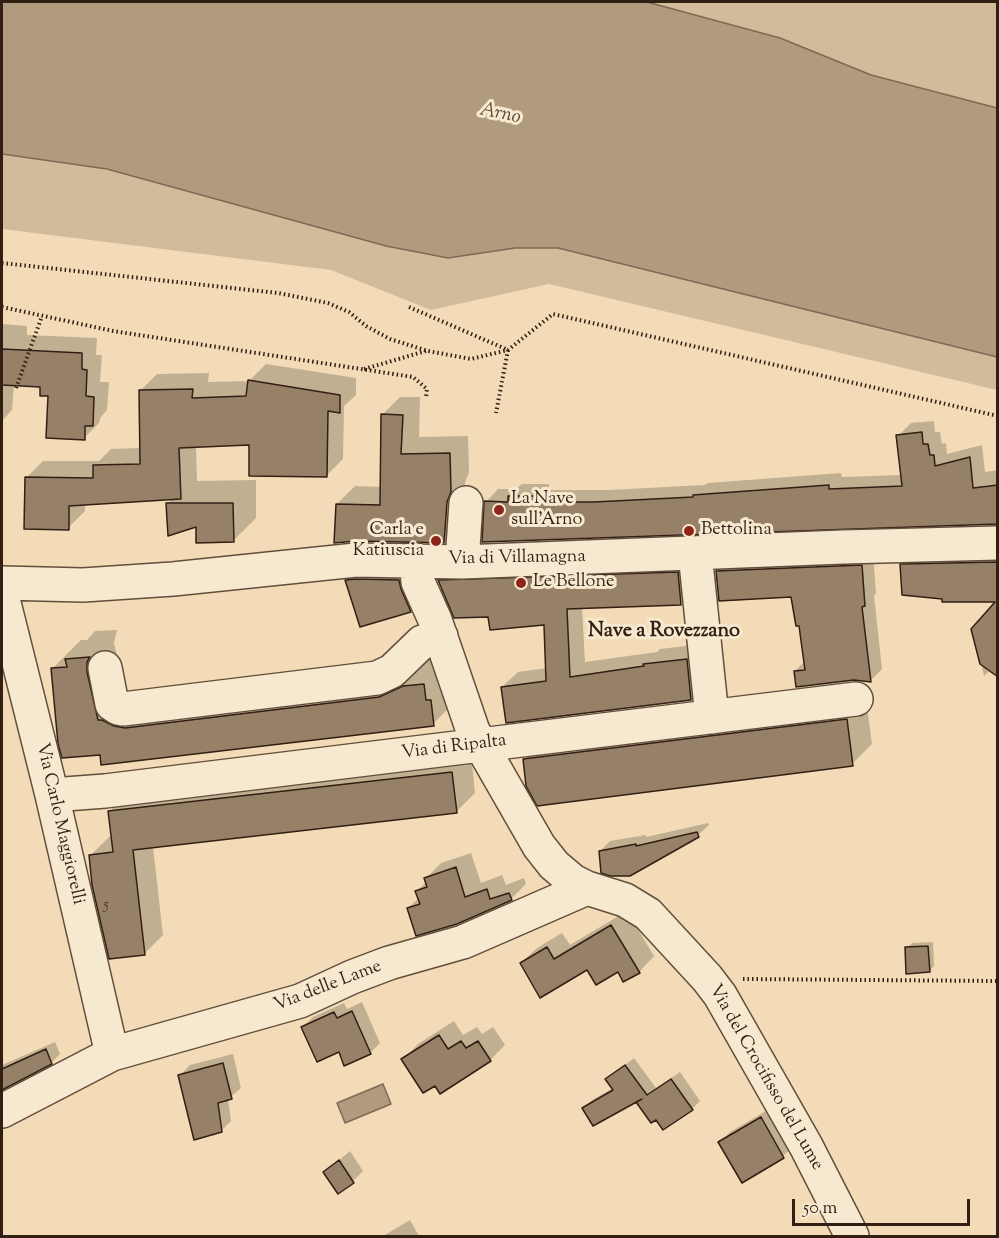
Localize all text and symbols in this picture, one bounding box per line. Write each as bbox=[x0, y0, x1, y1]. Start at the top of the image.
water label: Arno bbox=[477, 99, 523, 131]
place label: La Nave sull'Arno bbox=[511, 489, 582, 532]
marker: La Nave sull'Arno bbox=[492, 503, 506, 517]
place label: Carla e Katiuscia bbox=[353, 520, 424, 562]
place label: Bettolina bbox=[701, 520, 772, 542]
marker: Bettolina bbox=[682, 524, 696, 538]
marker: Carla e Katiuscia bbox=[429, 534, 443, 548]
street label: Via di Villamagna bbox=[448, 547, 586, 571]
place label: Le Bellone bbox=[533, 572, 614, 594]
marker: Le Bellone bbox=[514, 576, 528, 590]
district label: Nave a Rovezzano bbox=[588, 621, 740, 645]
street label: Via di Ripalta bbox=[400, 731, 508, 765]
street label: Via Carlo Maggiorelli bbox=[30, 741, 88, 907]
house number: 5 bbox=[103, 897, 109, 915]
street label: Via delle Lame bbox=[271, 957, 385, 1017]
street label: Via del Crocifisso del Lume bbox=[703, 981, 827, 1175]
scale bar bbox=[795, 1187, 974, 1225]
text: 50 m bbox=[803, 1196, 837, 1222]

